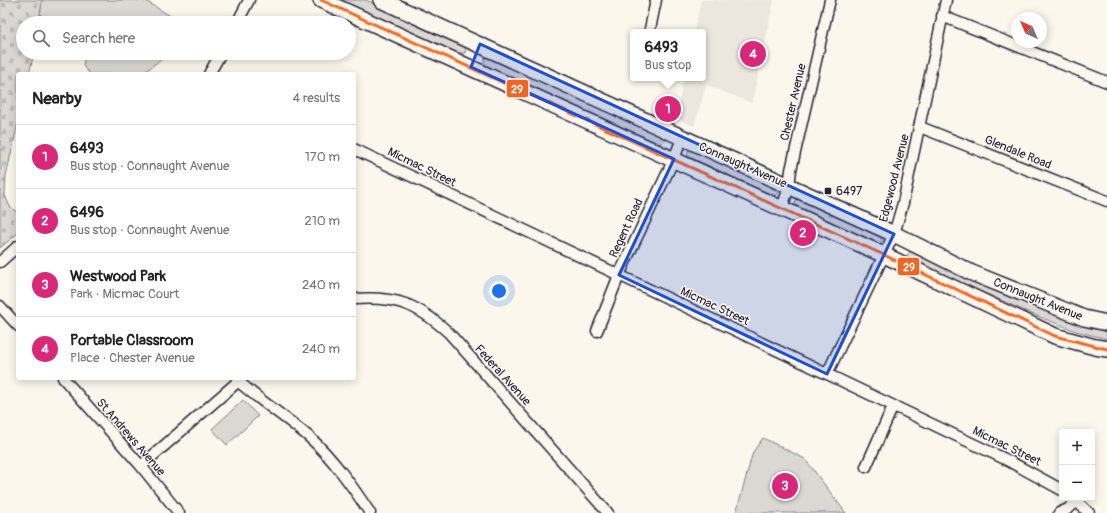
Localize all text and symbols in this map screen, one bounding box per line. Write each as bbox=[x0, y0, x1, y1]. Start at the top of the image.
north arrow bbox=[1011, 12, 1047, 48]
search box bbox=[16, 16, 356, 60]
icon: search bbox=[30, 27, 52, 49]
text: Search here bbox=[62, 29, 135, 48]
popup bbox=[630, 29, 706, 81]
text: 6493 bbox=[645, 38, 678, 57]
pin: 4 bbox=[740, 39, 766, 69]
text: Bus stop bbox=[645, 57, 691, 73]
street label: Chester Avenue bbox=[777, 62, 810, 142]
line badge: 29 bbox=[506, 79, 529, 98]
text: 29 bbox=[511, 83, 523, 96]
text: Nearby bbox=[32, 88, 81, 109]
text: 4 results bbox=[293, 90, 340, 106]
pin: 1 bbox=[655, 94, 681, 124]
street label: Edgewood Avenue bbox=[876, 132, 913, 224]
street label: Glendale Road bbox=[982, 132, 1054, 173]
text: 6493 bbox=[70, 139, 104, 158]
street label: Connaught Avenue bbox=[696, 139, 789, 192]
street label: Micmac Street bbox=[385, 144, 459, 191]
text: 1 bbox=[42, 149, 48, 165]
text: 170 m bbox=[305, 149, 340, 165]
text: Bus stop · Connaught Avenue bbox=[70, 158, 229, 174]
place label: 6497 bbox=[836, 184, 863, 199]
marker: 6497 bbox=[823, 186, 833, 196]
street label: Regent Road bbox=[606, 196, 647, 260]
text: 6496 bbox=[70, 203, 104, 222]
text: 2 bbox=[41, 213, 49, 229]
text: 210 m bbox=[304, 213, 340, 229]
pin: 2 bbox=[790, 218, 816, 248]
text: Bus stop · Connaught Avenue bbox=[70, 222, 229, 238]
line badge: 29 bbox=[897, 257, 920, 276]
text: 29 bbox=[903, 261, 915, 274]
text: Westwood Park bbox=[70, 267, 166, 286]
street label: Connaught Avenue bbox=[991, 275, 1085, 324]
text: 3 bbox=[41, 277, 49, 293]
text: 240 m bbox=[302, 277, 340, 293]
your location bbox=[489, 281, 509, 301]
street label: Micmac Street bbox=[678, 284, 752, 329]
text: Park · Micmac Court bbox=[70, 286, 179, 302]
text: Portable Classroom bbox=[70, 331, 194, 350]
text: 4 bbox=[41, 341, 49, 357]
text: 240 m bbox=[302, 341, 340, 357]
street label: Federal Avenue bbox=[471, 342, 534, 409]
text: Place · Chester Avenue bbox=[70, 350, 195, 366]
street label: St Andrews Avenue bbox=[93, 395, 168, 479]
street label: Micmac Street bbox=[970, 423, 1044, 470]
map controls bbox=[1059, 429, 1095, 501]
button: + bbox=[1059, 429, 1095, 465]
button: − bbox=[1059, 465, 1095, 501]
pin: 3 bbox=[772, 471, 798, 501]

